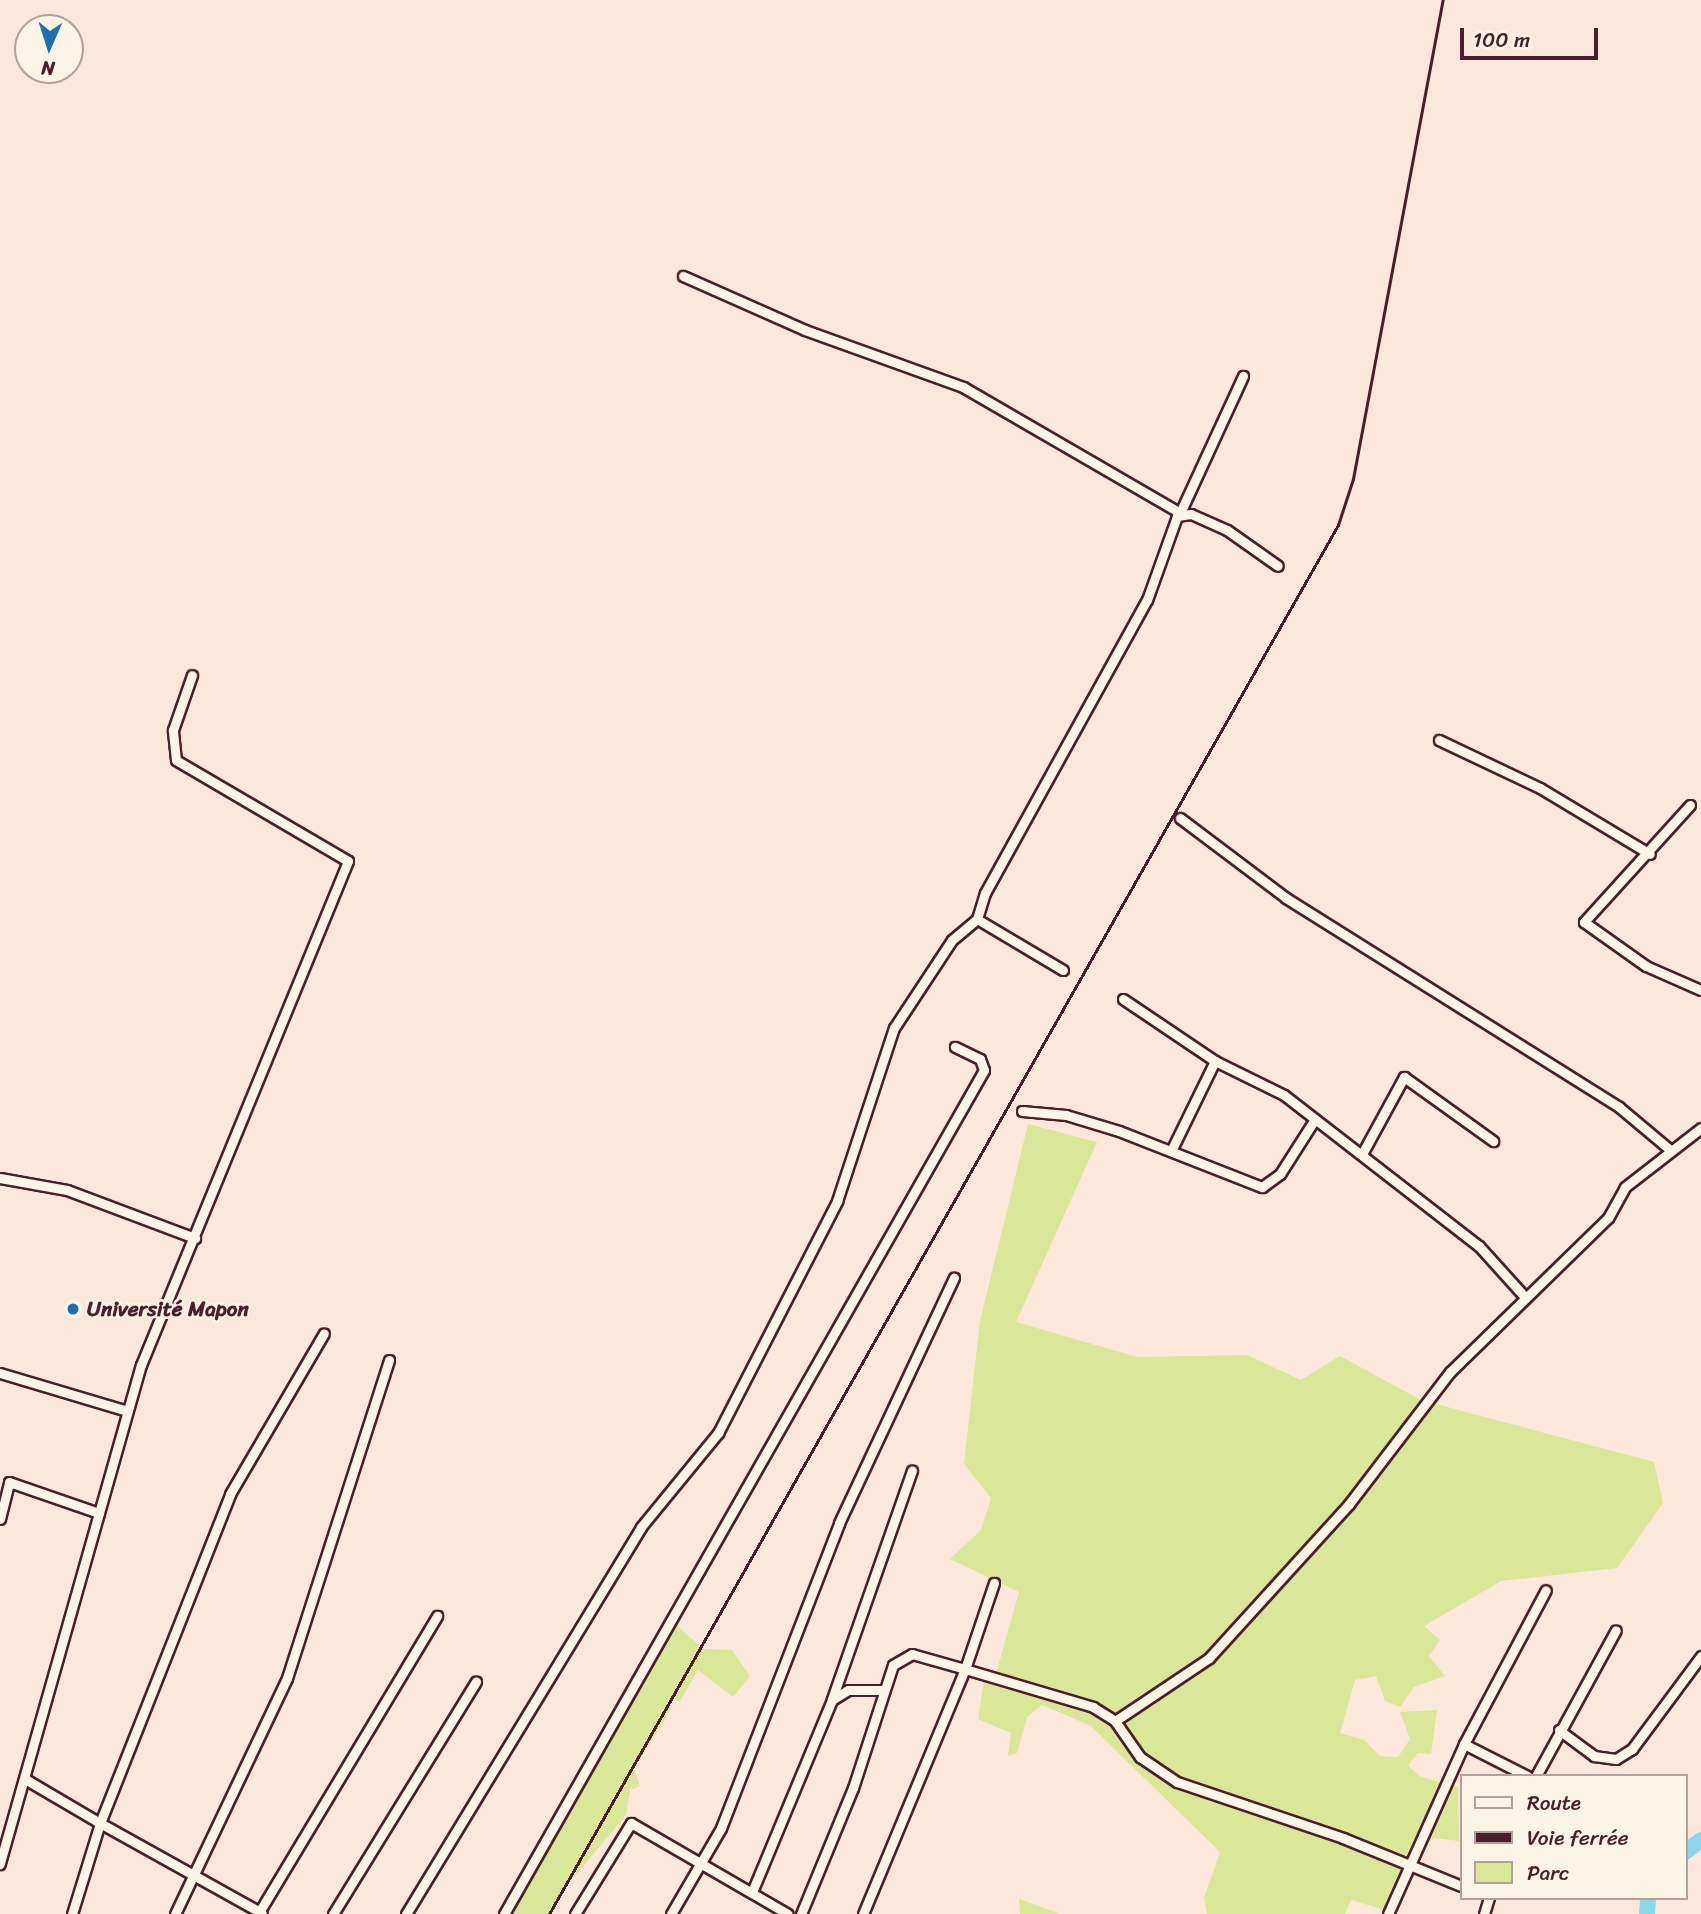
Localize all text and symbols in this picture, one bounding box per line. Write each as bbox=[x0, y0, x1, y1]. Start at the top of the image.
north arrow bbox=[14, 14, 84, 84]
scale bar bbox=[1463, 14, 1601, 58]
text: 100 m bbox=[1473, 21, 1530, 59]
text: N bbox=[41, 52, 55, 85]
place label: Université Mapon bbox=[87, 1296, 249, 1322]
marker: Université Mapon bbox=[65, 1301, 81, 1317]
legend bbox=[1460, 1774, 1687, 1900]
text: Route bbox=[1527, 1784, 1581, 1822]
text: Voie ferrée bbox=[1527, 1819, 1629, 1857]
text: Parc bbox=[1527, 1854, 1569, 1892]

